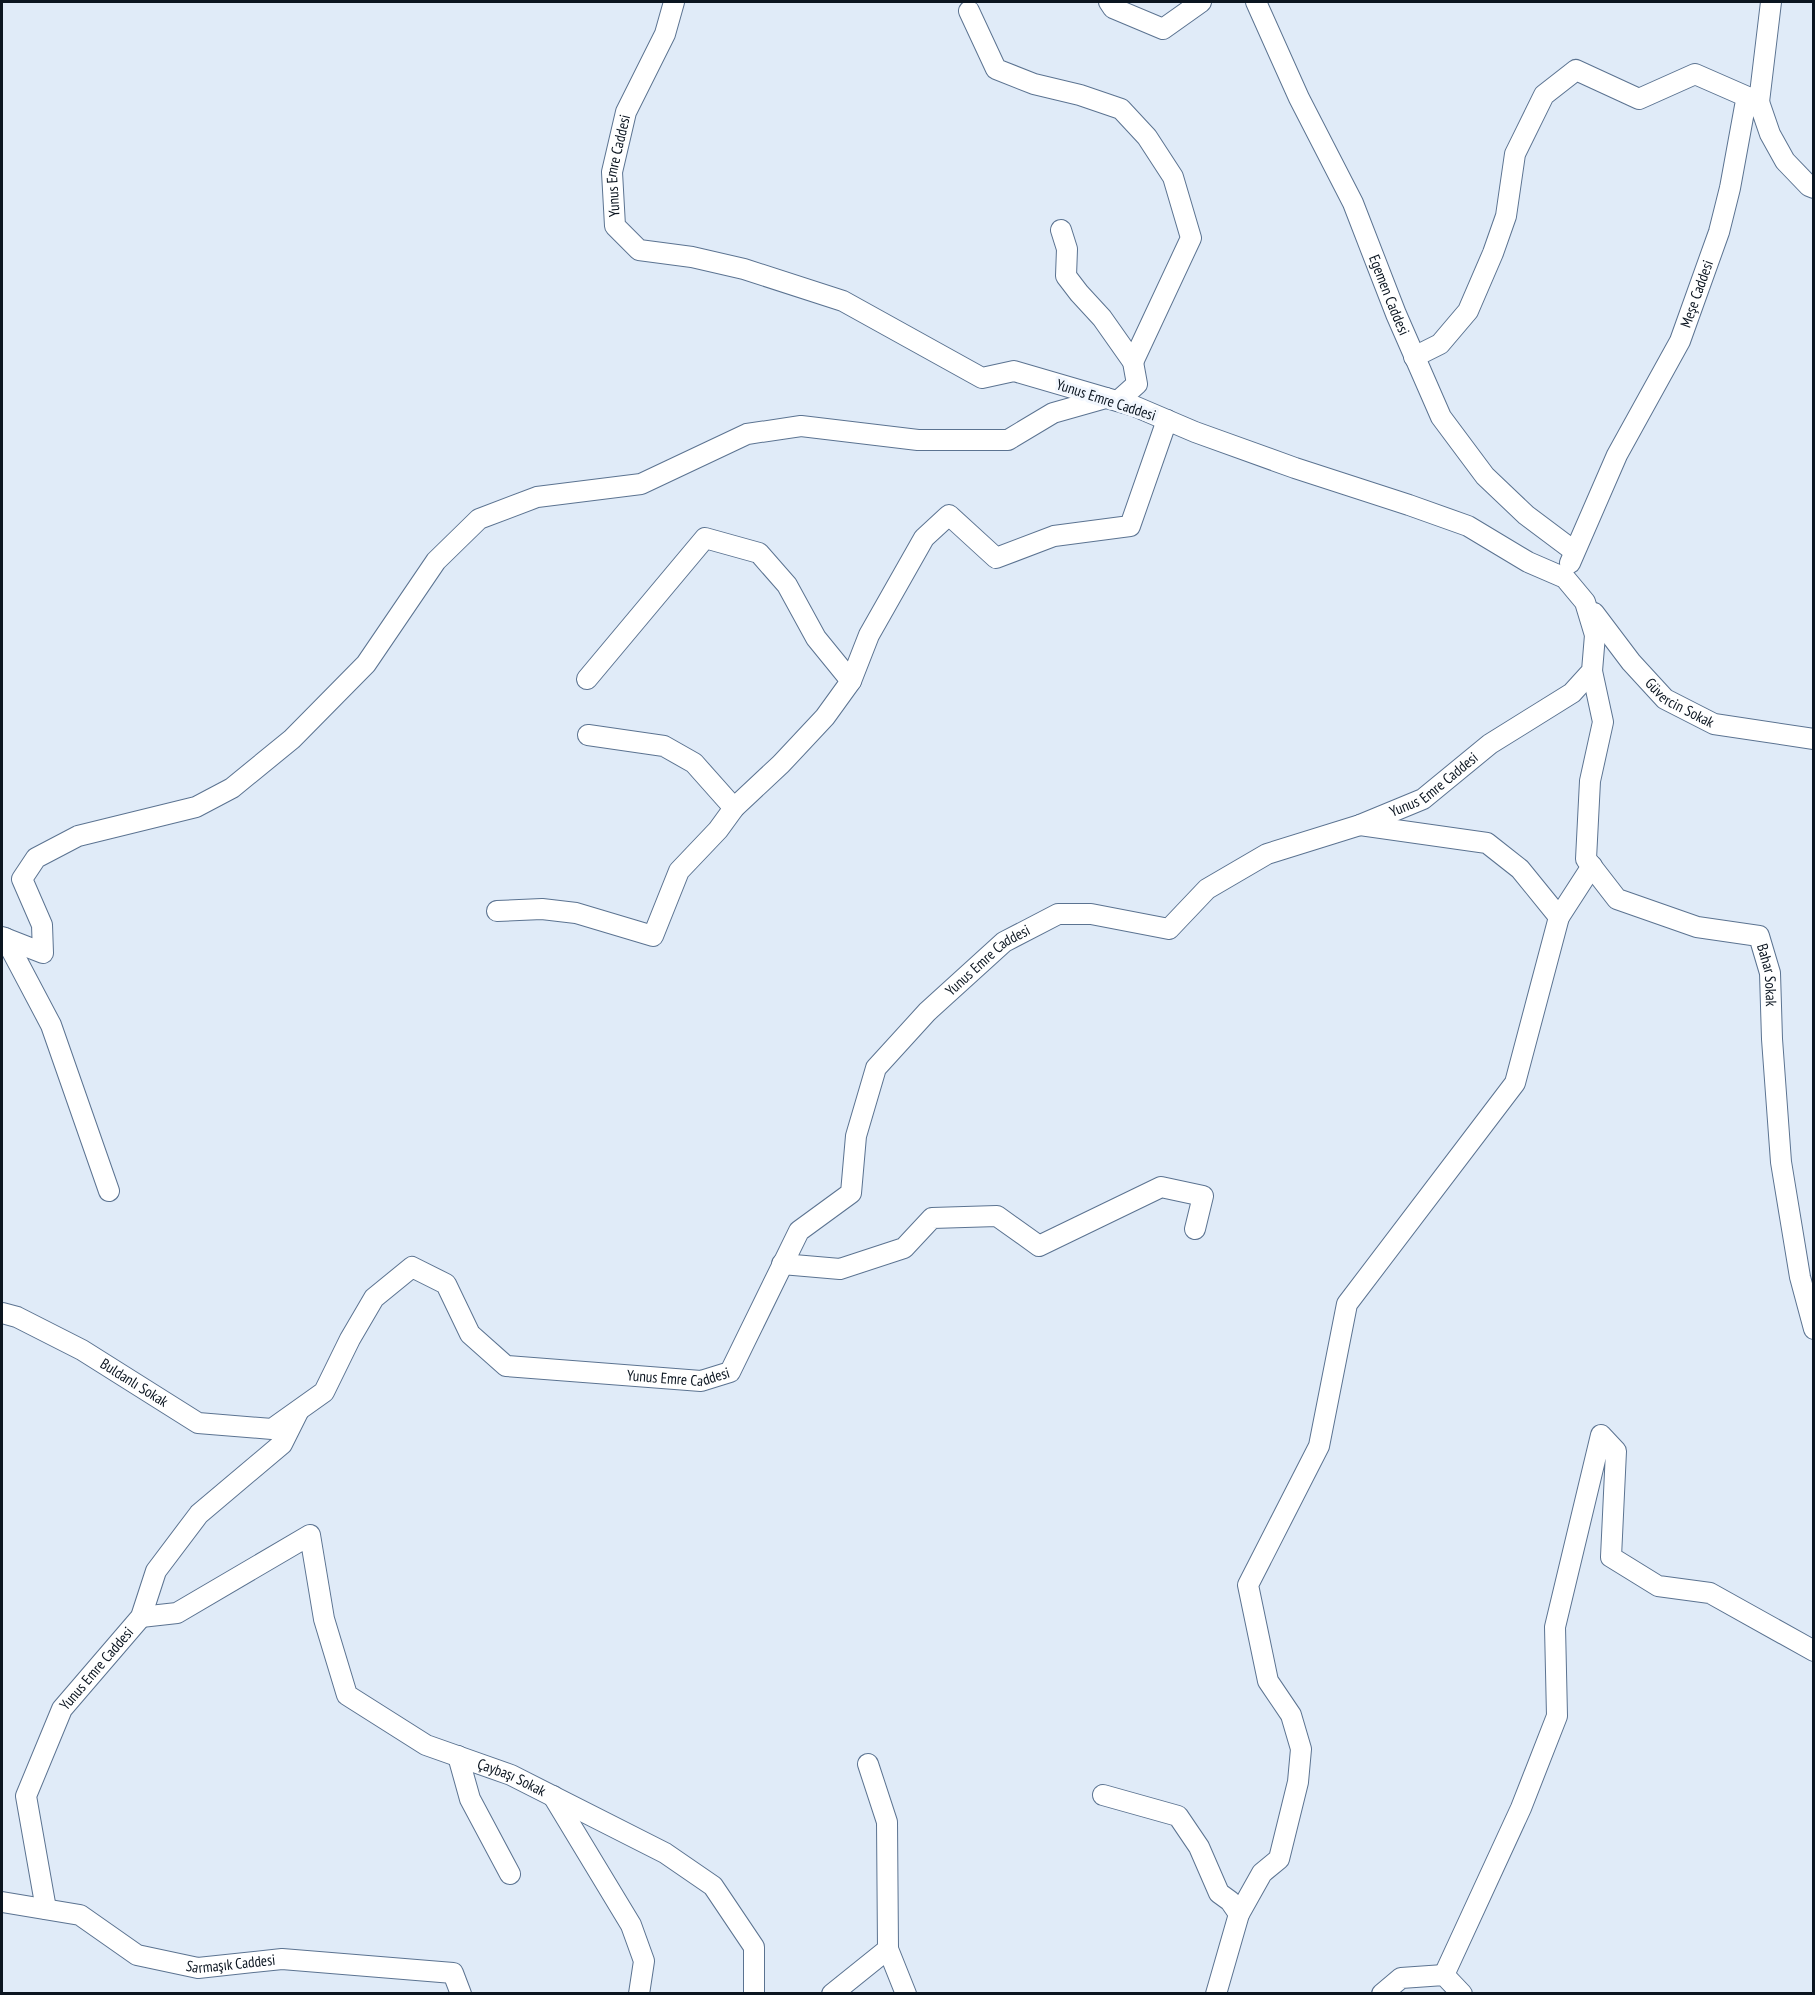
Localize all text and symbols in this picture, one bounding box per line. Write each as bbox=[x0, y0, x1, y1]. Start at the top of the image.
street label: Yunus Emre Caddesi bbox=[601, 113, 634, 218]
street label: Egemen Caddesi bbox=[1365, 252, 1414, 338]
street label: Meşe Caddesi bbox=[1676, 257, 1717, 330]
street label: Yunus Emre Caddesi bbox=[1054, 374, 1158, 425]
street label: Güvercin Sokak bbox=[1641, 674, 1718, 732]
street label: Yunus Emre Caddesi bbox=[1386, 748, 1482, 821]
street label: Yunus Emre Caddesi bbox=[941, 920, 1033, 1000]
street label: Bahar Sokak bbox=[1753, 941, 1781, 1007]
street label: Buldanlı Sokak bbox=[97, 1354, 172, 1411]
street label: Yunus Emre Caddesi bbox=[626, 1363, 732, 1390]
street label: Yunus Emre Caddesi bbox=[55, 1623, 137, 1714]
street label: Çaybaşı Sokak bbox=[475, 1754, 549, 1800]
street label: Sarmaşık Caddesi bbox=[185, 1950, 276, 1977]

